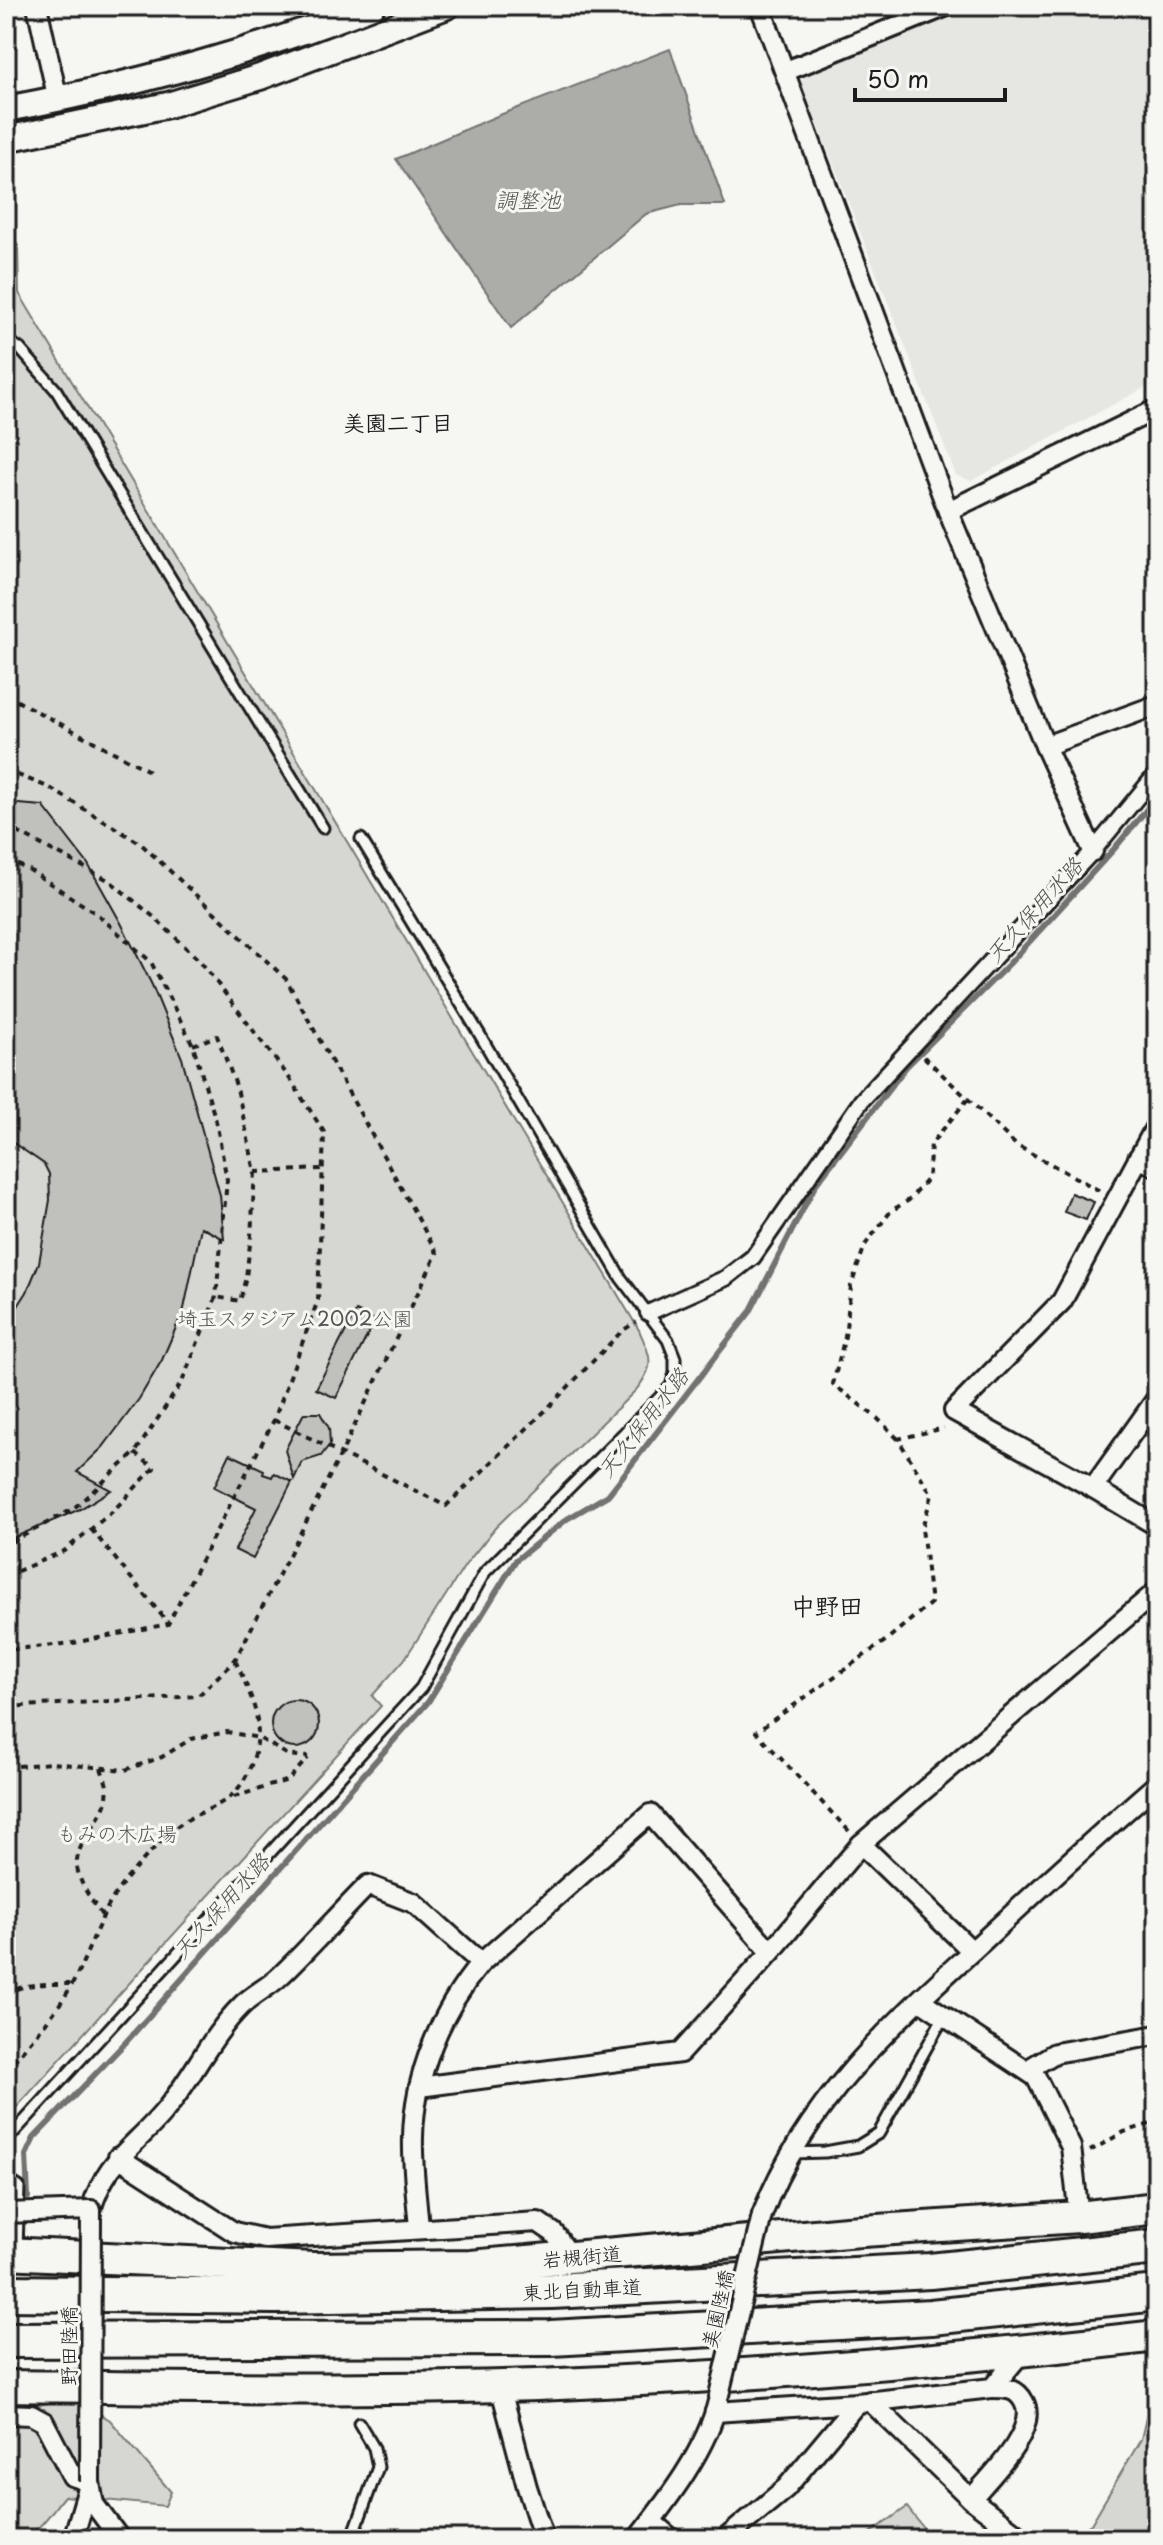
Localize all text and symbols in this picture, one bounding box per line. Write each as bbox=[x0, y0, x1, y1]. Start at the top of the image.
scale bar bbox=[855, 52, 1005, 102]
text: 50 m bbox=[867, 60, 929, 96]
water label: 調整池 bbox=[495, 182, 562, 215]
district label: 美園二丁目 bbox=[343, 405, 453, 438]
water label: 天久保用水路 bbox=[977, 847, 1091, 969]
park label: 埼玉スタジアム2002公園 bbox=[177, 1303, 413, 1333]
water label: 天久保用水路 bbox=[588, 1358, 697, 1484]
district label: 中野田 bbox=[791, 1587, 863, 1623]
park label: もみの木広場 bbox=[57, 1818, 177, 1848]
water label: 天久保用水路 bbox=[164, 1843, 278, 1965]
street label: 岩槻街道 bbox=[541, 2238, 623, 2274]
street label: 美園陸橋 bbox=[693, 2267, 741, 2351]
street label: 東北自動車道 bbox=[521, 2271, 643, 2307]
street label: 野田陸橋 bbox=[53, 2306, 83, 2386]

